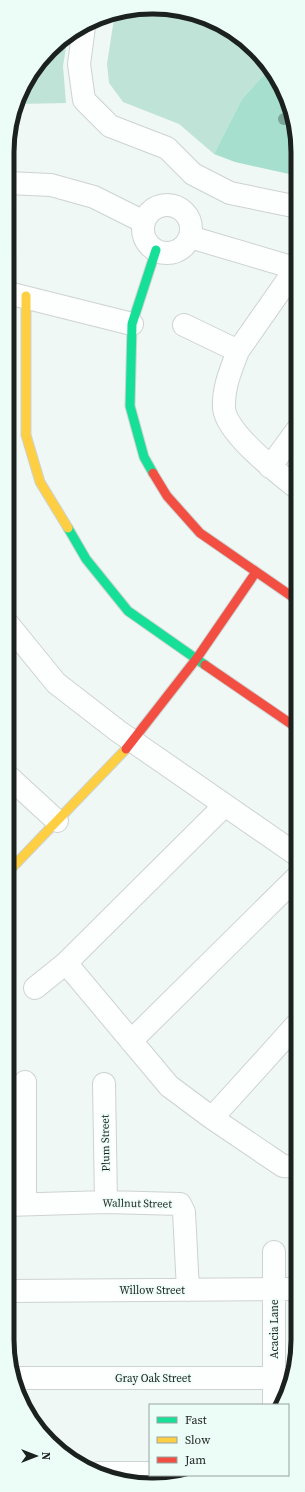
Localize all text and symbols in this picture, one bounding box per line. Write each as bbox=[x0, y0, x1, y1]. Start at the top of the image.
street label: Plum Street bbox=[97, 1114, 113, 1172]
street label: Wallnut Street bbox=[102, 1195, 172, 1212]
street label: Willow Street bbox=[119, 1283, 185, 1298]
street label: Acacia Lane bbox=[267, 1299, 282, 1359]
street label: Gray Oak Street bbox=[115, 1371, 191, 1386]
legend bbox=[149, 1404, 289, 1476]
text: Fast bbox=[185, 1412, 207, 1428]
text: Slow bbox=[185, 1432, 211, 1448]
north arrow bbox=[16, 1436, 56, 1476]
text: N bbox=[38, 1452, 53, 1460]
text: Jam bbox=[184, 1452, 206, 1468]

